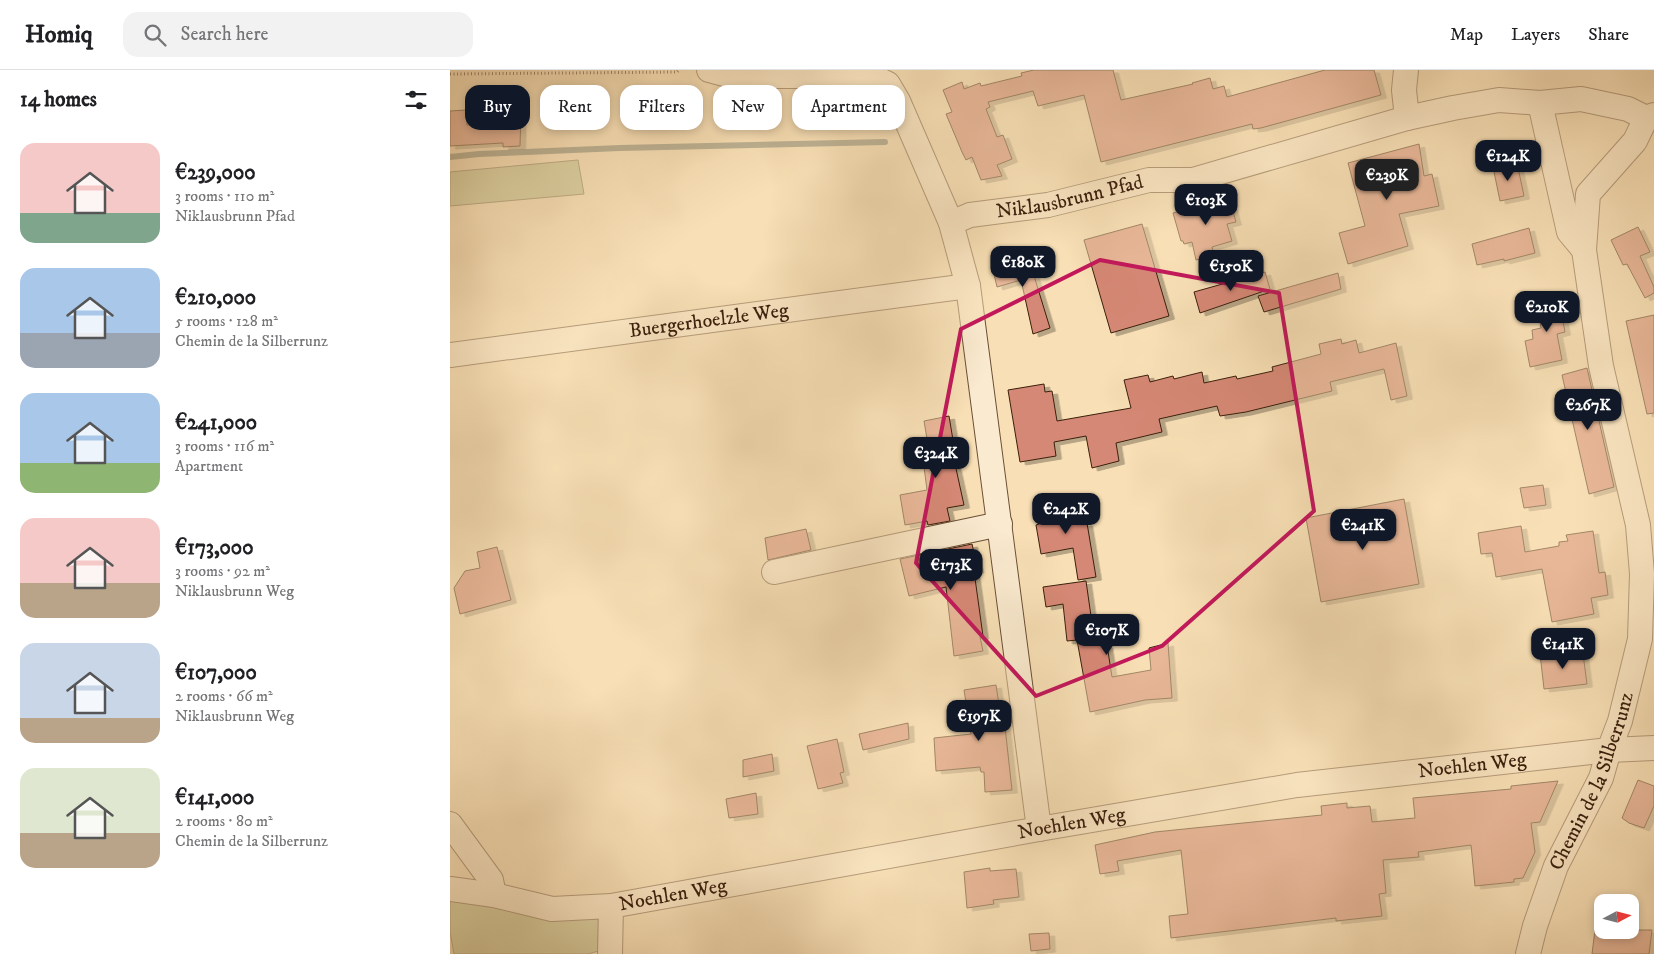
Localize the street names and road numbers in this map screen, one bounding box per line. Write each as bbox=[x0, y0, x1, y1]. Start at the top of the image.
street label: Niklausbrunn Pfad bbox=[995, 169, 1146, 224]
street label: Buergerhoelzle Weg bbox=[628, 298, 790, 344]
street label: Chemin de la Silberrunz bbox=[1543, 689, 1639, 874]
street label: Noehlen Weg bbox=[1417, 747, 1528, 784]
street label: Noehlen Weg bbox=[1016, 802, 1128, 845]
street label: Noehlen Weg bbox=[617, 873, 729, 917]

